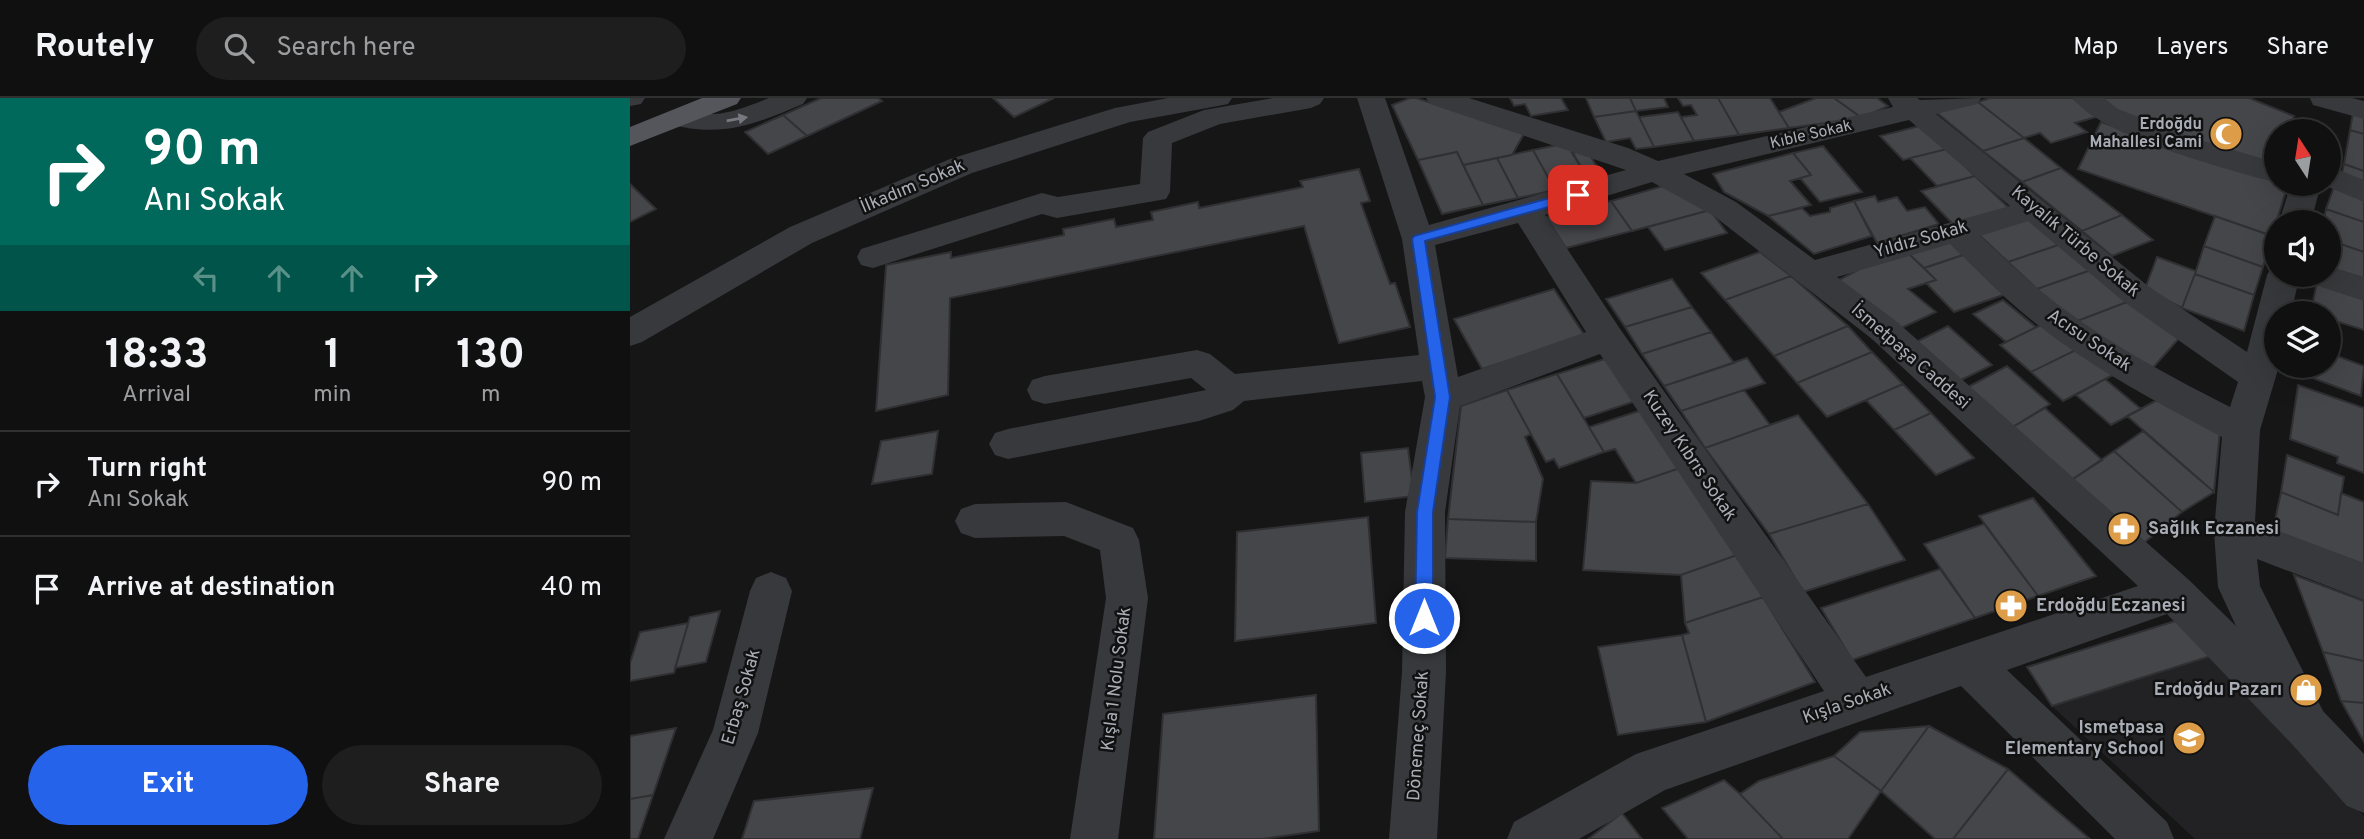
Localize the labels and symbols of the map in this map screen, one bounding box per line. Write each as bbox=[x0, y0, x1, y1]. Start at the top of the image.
one-way arrow bbox=[726, 113, 748, 124]
place label: Erdoğdu Mahallesi Cami bbox=[2089, 115, 2202, 153]
mosque icon: Erdoğdu Mahallesi Cami bbox=[2207, 115, 2245, 153]
street label: Kıble Sokak bbox=[1768, 116, 1854, 154]
north arrow bbox=[2264, 119, 2342, 196]
street label: İlkadım Sokak bbox=[856, 153, 969, 219]
pin bbox=[1548, 165, 1608, 225]
street label: Kayalık Türbe Sokak bbox=[2006, 181, 2144, 303]
street label: Yıldız Sokak bbox=[1871, 216, 1971, 264]
street label: İsmetpaşa Caddesi bbox=[1846, 298, 1976, 415]
street label: Acısu Sokak bbox=[2042, 304, 2136, 378]
street label: Kuzey Kıbrıs Sokak bbox=[1637, 386, 1741, 526]
pharmacy icon: Sağlık Eczanesi bbox=[2105, 510, 2143, 548]
place label: Sağlık Eczanesi bbox=[2148, 518, 2279, 541]
position arrow bbox=[1387, 581, 1461, 655]
pharmacy icon: Erdoğdu Eczanesi bbox=[1992, 587, 2030, 625]
place label: Erdoğdu Eczanesi bbox=[2036, 595, 2185, 618]
street label: Kışla 1 Nolu Sokak bbox=[1097, 606, 1137, 752]
street label: Erbaş Sokak bbox=[717, 646, 767, 748]
street label: Dönemeç Sokak bbox=[1403, 670, 1435, 802]
shop icon: Erdoğdu Pazarı bbox=[2287, 671, 2325, 709]
street label: Kışla Sokak bbox=[1800, 678, 1894, 730]
place label: Erdoğdu Pazarı bbox=[2154, 679, 2282, 702]
place label: Ismetpasa Elementary School bbox=[2005, 717, 2164, 761]
school or university icon: Ismetpasa Elementary School bbox=[2170, 719, 2208, 757]

